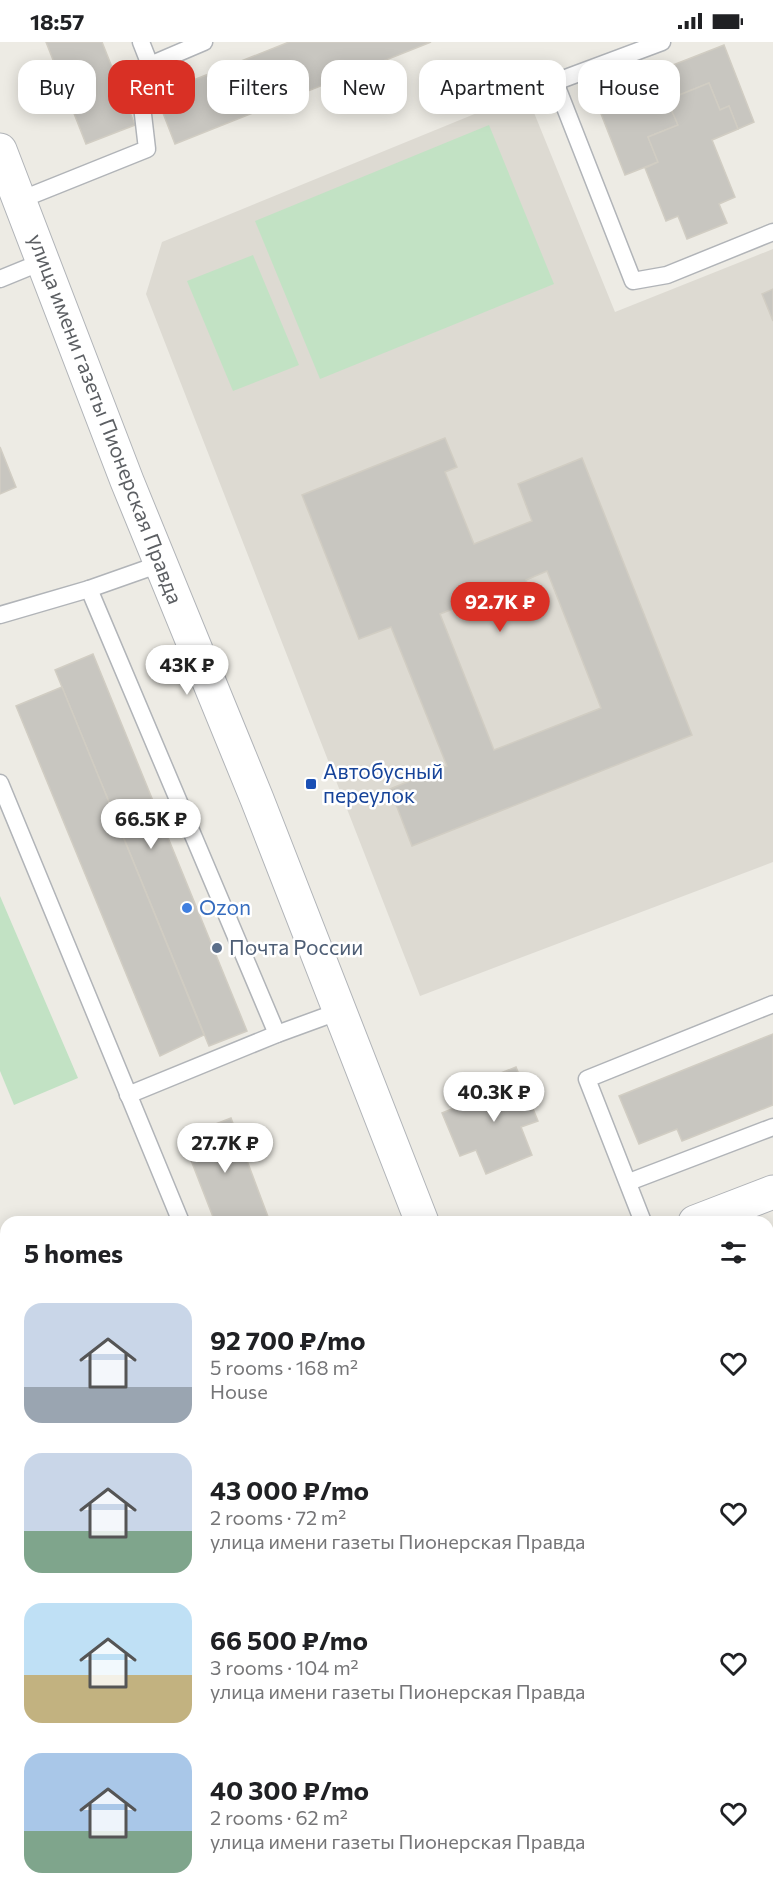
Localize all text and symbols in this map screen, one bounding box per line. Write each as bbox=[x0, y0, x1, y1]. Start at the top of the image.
text: 18:57 bbox=[30, 8, 84, 35]
chip: Buy bbox=[18, 60, 96, 114]
chip: Rent bbox=[108, 60, 195, 114]
chip: Filters bbox=[207, 60, 309, 114]
chip: New bbox=[321, 60, 407, 114]
chip: Apartment bbox=[419, 60, 566, 114]
chip: House bbox=[578, 60, 680, 114]
street label: улица имени газеты Пионерская Правда bbox=[24, 230, 189, 607]
pin: 92.7K ₽ bbox=[445, 582, 555, 633]
text: 92.7K ₽ bbox=[465, 589, 535, 613]
pin: 43K ₽ bbox=[145, 645, 229, 696]
text: 43K ₽ bbox=[160, 652, 214, 676]
place label: Автобусный переулок bbox=[323, 758, 443, 807]
marker: Автобусный переулок bbox=[304, 777, 318, 791]
pin: 66.5K ₽ bbox=[96, 799, 206, 850]
text: 66.5K ₽ bbox=[115, 806, 187, 830]
place label: Ozon bbox=[199, 894, 251, 919]
marker: Ozon bbox=[180, 901, 194, 915]
place label: Почта России bbox=[229, 934, 363, 959]
marker: Почта России bbox=[210, 941, 224, 955]
pin: 40.3K ₽ bbox=[439, 1072, 549, 1123]
text: 40.3K ₽ bbox=[457, 1079, 531, 1103]
pin: 27.7K ₽ bbox=[170, 1123, 280, 1174]
text: 27.7K ₽ bbox=[191, 1130, 259, 1154]
icon: filters bbox=[717, 1236, 750, 1269]
text: 5 homes bbox=[24, 1237, 123, 1268]
text: 92 700 ₽/mo bbox=[210, 1324, 366, 1355]
icon: home bbox=[72, 1327, 144, 1399]
icon: heart bbox=[717, 1347, 750, 1380]
text: 5 rooms · 168 m² bbox=[210, 1355, 358, 1379]
text: House bbox=[210, 1379, 268, 1403]
text: 43 000 ₽/mo bbox=[210, 1474, 369, 1505]
icon: home bbox=[72, 1477, 144, 1549]
icon: heart bbox=[717, 1497, 750, 1530]
text: 2 rooms · 72 m² bbox=[210, 1505, 346, 1529]
text: улица имени газеты Пионерская Правда bbox=[210, 1529, 585, 1553]
text: 66 500 ₽/mo bbox=[210, 1624, 368, 1655]
icon: home bbox=[72, 1627, 144, 1699]
icon: heart bbox=[717, 1647, 750, 1680]
text: 3 rooms · 104 m² bbox=[210, 1655, 359, 1679]
text: улица имени газеты Пионерская Правда bbox=[210, 1679, 585, 1703]
text: 40 300 ₽/mo bbox=[210, 1774, 369, 1805]
icon: home bbox=[72, 1777, 144, 1849]
icon: heart bbox=[717, 1797, 750, 1830]
text: 2 rooms · 62 m² bbox=[210, 1805, 348, 1829]
text: улица имени газеты Пионерская Правда bbox=[210, 1829, 585, 1853]

